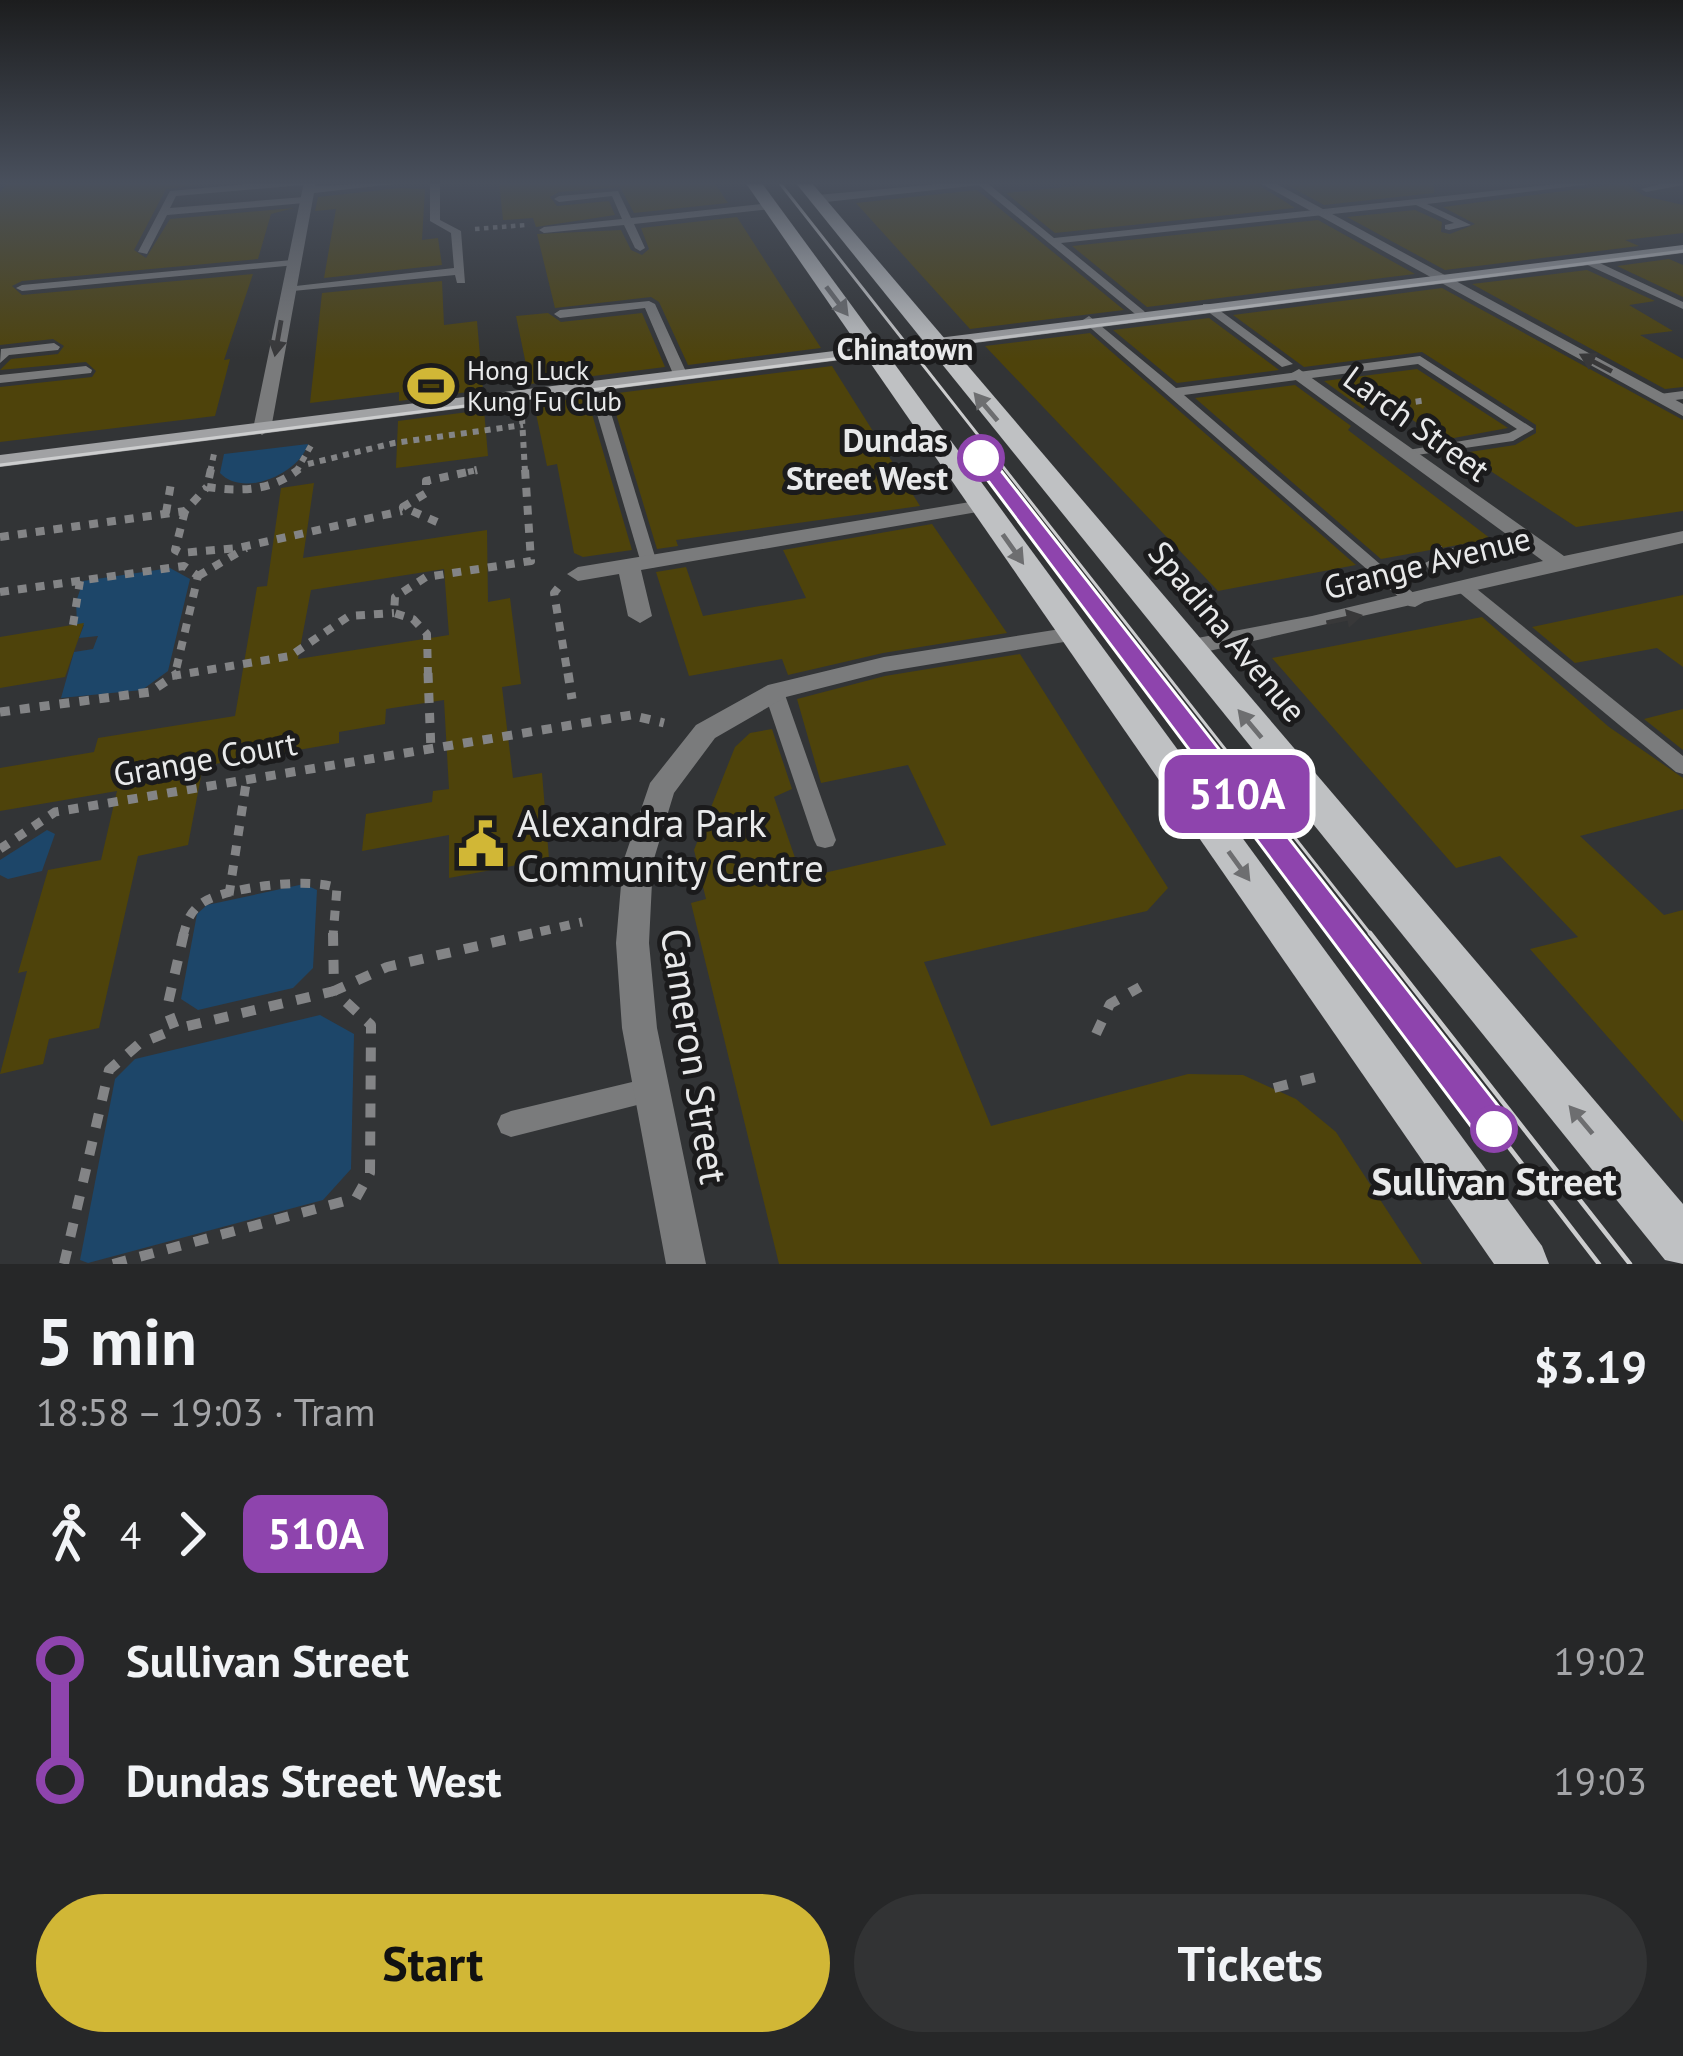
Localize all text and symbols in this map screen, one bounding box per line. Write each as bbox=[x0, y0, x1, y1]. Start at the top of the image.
one-way arrow bbox=[824, 285, 849, 316]
one-way arrow bbox=[269, 319, 287, 357]
district label: Chinatown bbox=[837, 329, 973, 368]
place label: Hong Luck Kung Fu Club bbox=[467, 353, 622, 418]
one-way arrow bbox=[1579, 353, 1613, 374]
street label: Larch Street bbox=[1336, 356, 1498, 490]
sports icon: Hong Luck Kung Fu Club bbox=[406, 361, 456, 411]
one-way arrow bbox=[974, 392, 1000, 422]
place label: Dundas Street West bbox=[786, 418, 948, 499]
marker: Dundas Street West bbox=[959, 436, 1003, 480]
street label: Grange Avenue bbox=[1319, 516, 1535, 608]
street label: Spadina Avenue bbox=[1140, 532, 1316, 730]
one-way arrow bbox=[1000, 533, 1024, 565]
one-way arrow bbox=[1325, 608, 1363, 627]
one-way arrow bbox=[1238, 709, 1264, 739]
street label: Grange Court bbox=[110, 721, 300, 795]
line badge: 510A bbox=[1153, 755, 1321, 833]
text: 510A bbox=[1189, 766, 1285, 821]
place label: Alexandra Park Community Centre bbox=[517, 797, 824, 893]
public building icon: Alexandra Park Community Centre bbox=[456, 819, 506, 869]
one-way arrow bbox=[1227, 850, 1250, 882]
street label: Cameron Street bbox=[650, 925, 740, 1187]
one-way arrow bbox=[1568, 1105, 1594, 1135]
marker: Sullivan Street bbox=[1472, 1107, 1516, 1151]
place label: Sullivan Street bbox=[1371, 1155, 1617, 1206]
text: 5 min bbox=[36, 1298, 197, 1383]
text: $3.19 bbox=[1534, 1337, 1647, 1395]
text: 18:58 – 19:03 · Tram bbox=[36, 1386, 375, 1437]
icon: walk bbox=[36, 1501, 102, 1567]
icon: forward bbox=[159, 1501, 225, 1567]
text: 510A bbox=[267, 1506, 364, 1561]
text: 4 bbox=[120, 1509, 141, 1560]
text: Sullivan Street bbox=[126, 1631, 409, 1689]
text: 19:02 bbox=[1553, 1635, 1647, 1686]
text: Dundas Street West bbox=[126, 1751, 502, 1809]
text: 19:03 bbox=[1553, 1755, 1647, 1806]
button: Start bbox=[36, 1894, 830, 2032]
button: Tickets bbox=[854, 1894, 1647, 2032]

